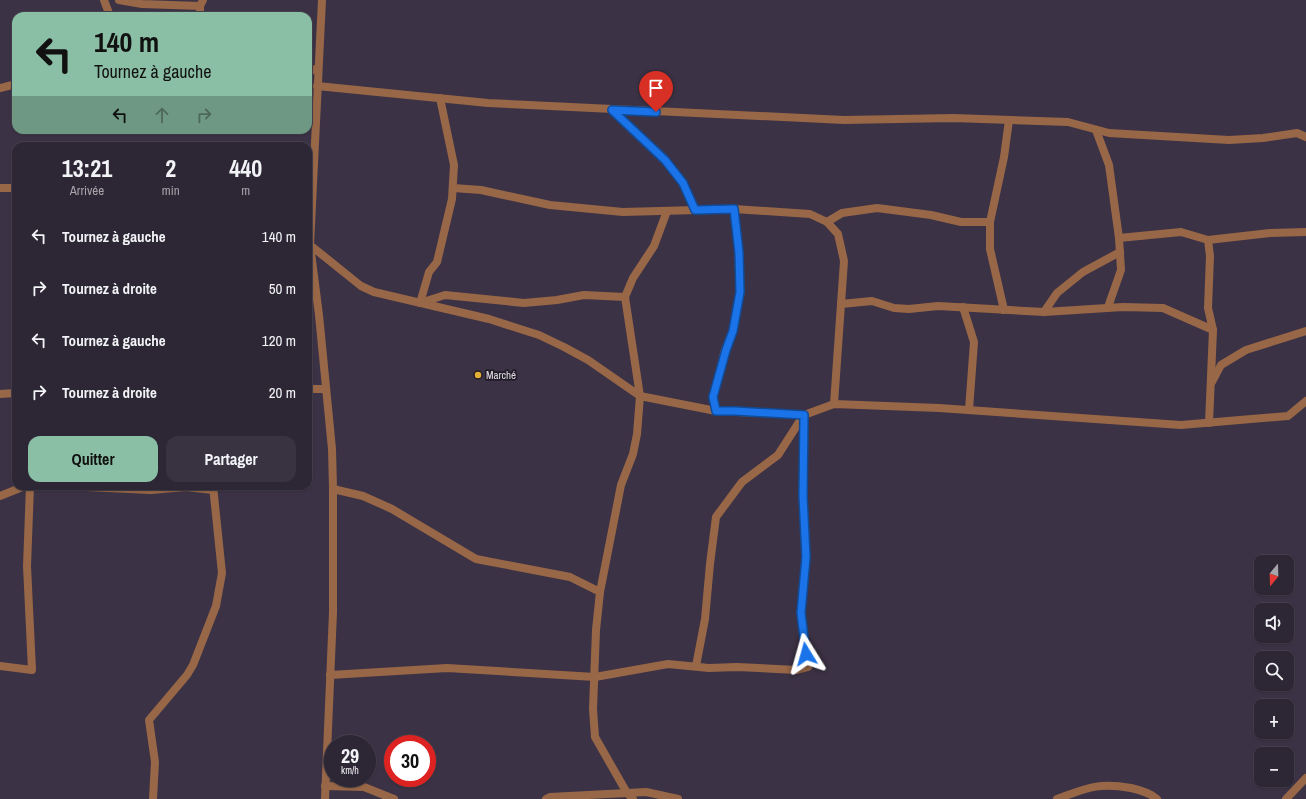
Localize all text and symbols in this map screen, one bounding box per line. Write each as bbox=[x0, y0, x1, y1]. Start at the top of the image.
text: 140 m bbox=[94, 23, 159, 61]
icon: left bbox=[28, 28, 80, 80]
text: Tournez à gauche bbox=[94, 59, 211, 84]
pin bbox=[639, 71, 673, 112]
icon: arrive bbox=[645, 77, 667, 99]
icon: left bbox=[109, 104, 131, 126]
icon: ahead bbox=[151, 104, 173, 126]
icon: right bbox=[193, 104, 215, 126]
text: 13:21 bbox=[62, 152, 112, 184]
text: 2 bbox=[165, 152, 176, 184]
text: 440 bbox=[229, 152, 262, 184]
text: Arrivée bbox=[70, 182, 104, 199]
text: min bbox=[162, 182, 180, 199]
text: m bbox=[241, 182, 250, 199]
icon: left bbox=[28, 225, 50, 247]
text: Tournez à gauche bbox=[62, 226, 166, 247]
text: 140 m bbox=[262, 226, 296, 247]
icon: right bbox=[28, 277, 50, 299]
text: Tournez à droite bbox=[62, 278, 157, 299]
text: 50 m bbox=[269, 278, 296, 299]
icon: left bbox=[28, 329, 50, 351]
text: Tournez à gauche bbox=[62, 330, 166, 351]
text: 120 m bbox=[262, 330, 296, 351]
place label: Marché bbox=[486, 368, 516, 382]
marker: Marché bbox=[473, 370, 483, 380]
icon: right bbox=[28, 381, 50, 403]
text: Tournez à droite bbox=[62, 382, 157, 403]
text: 20 m bbox=[269, 382, 296, 403]
button: Quitter bbox=[28, 436, 158, 482]
button: Partager bbox=[166, 436, 296, 482]
north arrow bbox=[1254, 555, 1294, 595]
map controls bbox=[1254, 555, 1294, 787]
button: sound bbox=[1254, 603, 1294, 643]
position arrow bbox=[785, 633, 827, 675]
button: search bbox=[1254, 651, 1294, 691]
button: + bbox=[1254, 699, 1294, 739]
speed limit sign: 30 bbox=[384, 735, 436, 787]
text: 29 bbox=[341, 742, 359, 769]
button: − bbox=[1254, 747, 1294, 787]
text: km/h bbox=[341, 764, 359, 777]

